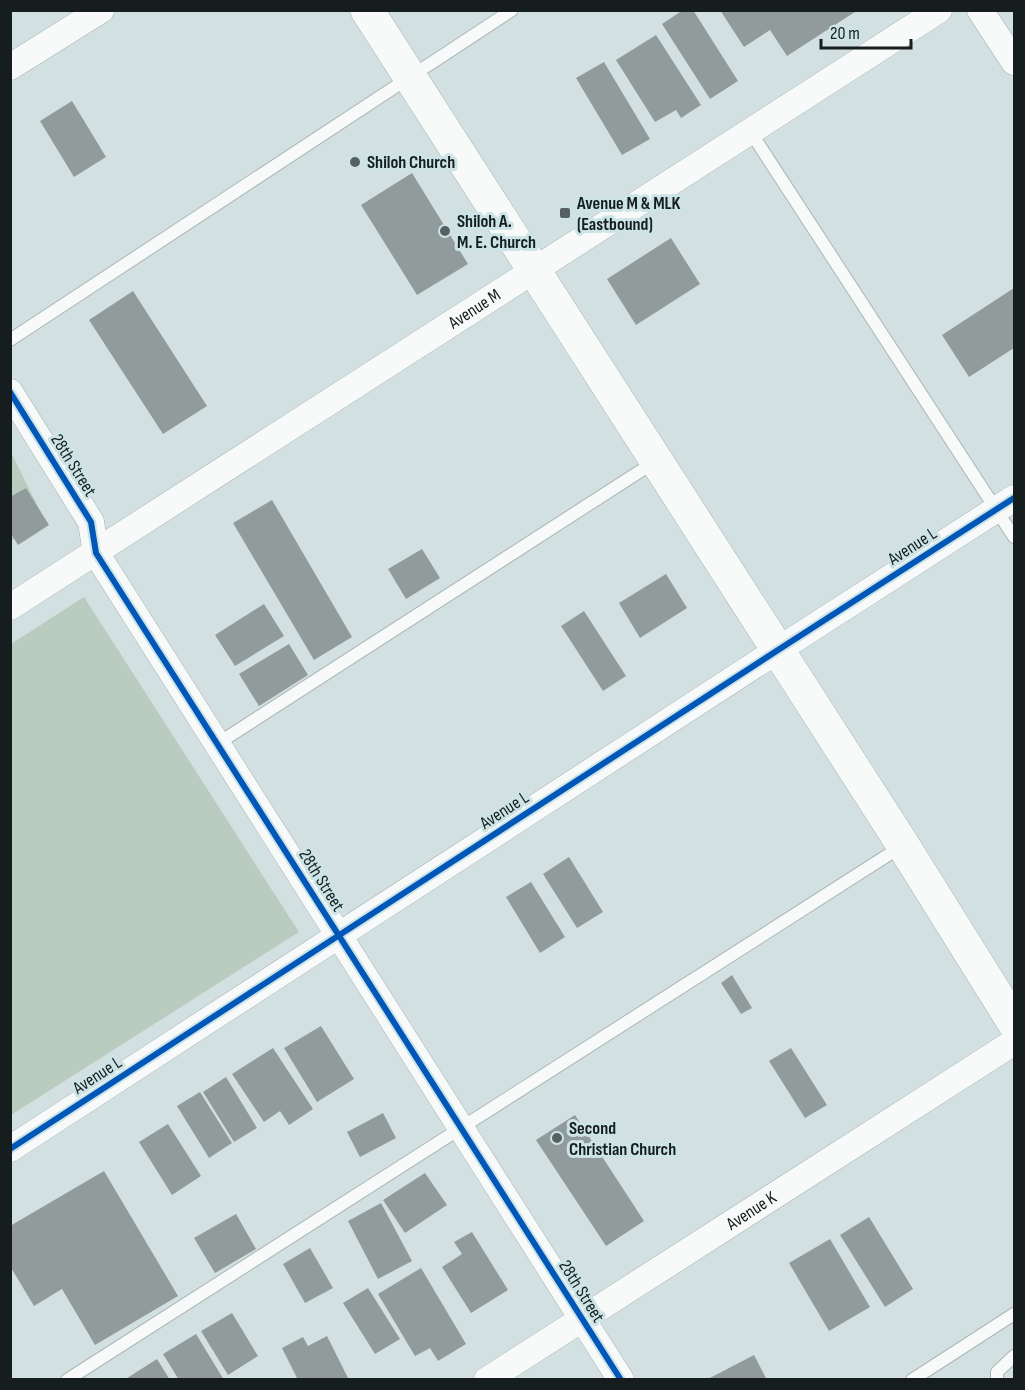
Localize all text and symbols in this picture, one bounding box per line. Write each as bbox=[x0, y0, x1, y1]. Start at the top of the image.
scale bar bbox=[821, 12, 911, 50]
text: 20 m bbox=[830, 23, 860, 44]
place label: Shiloh Church bbox=[367, 152, 455, 173]
marker: Shiloh Church bbox=[348, 155, 362, 169]
place label: Avenue M & MLK (Eastbound) bbox=[576, 193, 681, 235]
marker: Avenue M & MLK (Eastbound) bbox=[558, 206, 572, 220]
place label: Shiloh A. M. E. Church bbox=[457, 211, 536, 253]
marker: Shiloh A. M. E. Church bbox=[438, 224, 452, 238]
street label: Avenue M bbox=[444, 285, 505, 334]
street label: 28th Street bbox=[46, 430, 101, 501]
street label: Avenue L bbox=[883, 523, 941, 570]
street label: Avenue L bbox=[475, 787, 533, 834]
street label: 28th Street bbox=[294, 845, 349, 916]
street label: Avenue L bbox=[68, 1052, 126, 1099]
place label: Second Christian Church bbox=[569, 1118, 676, 1160]
marker: Second Christian Church bbox=[550, 1131, 564, 1145]
street label: Avenue K bbox=[722, 1187, 781, 1235]
street label: 28th Street bbox=[554, 1256, 609, 1327]

